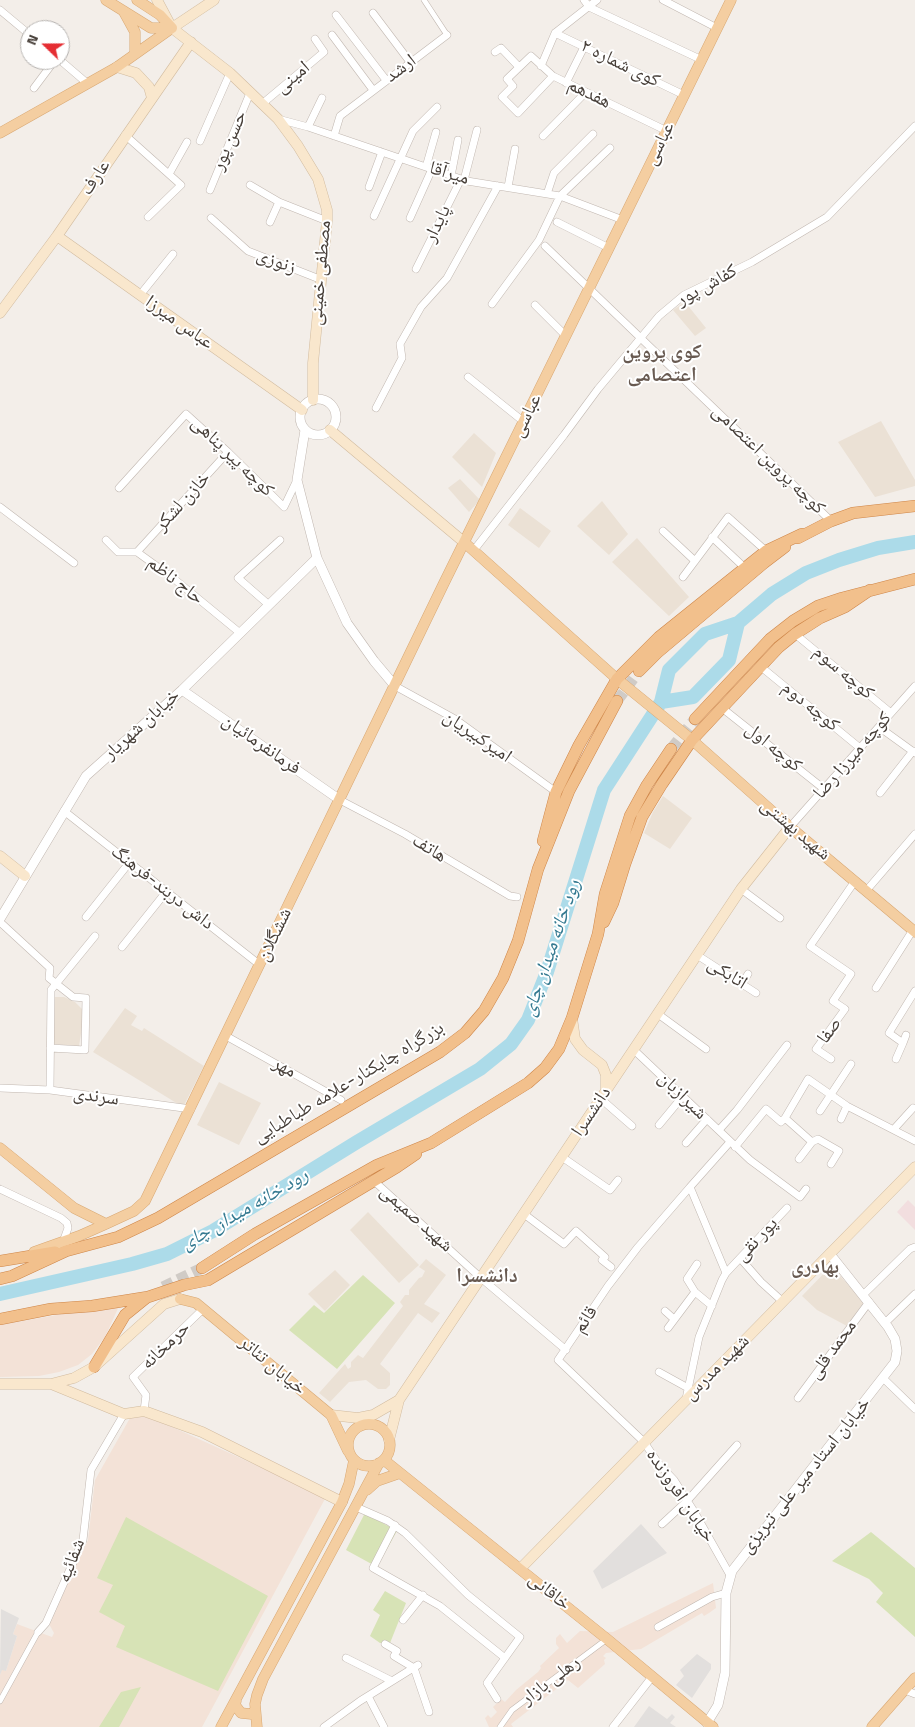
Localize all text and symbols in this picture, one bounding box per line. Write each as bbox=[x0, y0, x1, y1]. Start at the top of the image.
north arrow bbox=[20, 20, 70, 70]
text: N bbox=[20, 31, 43, 48]
street label: کوی شماره ۲ bbox=[577, 35, 663, 93]
street label: ارشد bbox=[381, 50, 421, 88]
street label: امینی bbox=[271, 57, 315, 99]
street label: هفدهم bbox=[563, 74, 615, 114]
street label: حسن پور bbox=[207, 108, 253, 174]
street label: عباسی bbox=[640, 119, 680, 169]
street label: عارف bbox=[76, 156, 116, 200]
street label: میرآقا bbox=[426, 157, 472, 191]
street label: پایدار bbox=[419, 202, 457, 246]
street label: مصطفی خمینی bbox=[305, 220, 337, 326]
street label: زنوزی bbox=[253, 244, 299, 280]
street label: کفاش پور bbox=[673, 260, 741, 312]
street label: عباس میرزا bbox=[140, 291, 218, 355]
district label: کوی پروین اعتصامی bbox=[622, 341, 702, 388]
street label: عباسى bbox=[507, 391, 547, 441]
street label: کوچه پروین اعتصامی bbox=[707, 400, 829, 520]
street label: کوچه پیر پناهی bbox=[186, 412, 278, 502]
street label: خازن لشکر bbox=[150, 467, 216, 537]
street label: حاج ناظم bbox=[142, 552, 208, 610]
street label: کوچه سوم bbox=[808, 641, 878, 705]
street label: کوچه دوم bbox=[777, 677, 843, 737]
street label: خیابان شهریار bbox=[99, 685, 185, 765]
street label: امیرکبیریان bbox=[438, 706, 516, 768]
street label: کوچه میرزا رضا bbox=[809, 708, 897, 804]
street label: فرمانفرمائیان bbox=[217, 710, 305, 780]
street label: کوچه اول bbox=[740, 718, 806, 778]
street label: شهید بهشتى bbox=[755, 794, 835, 866]
street label: هاتف bbox=[407, 830, 451, 868]
street label: داش دربند-فرهنگ bbox=[106, 841, 218, 935]
water label: رود خانه میدان چای bbox=[517, 876, 587, 1020]
street label: ششگلان bbox=[252, 905, 298, 965]
street label: اتابکی bbox=[703, 953, 751, 995]
street label: صفا bbox=[813, 1013, 847, 1049]
street label: بزرگراه چایکنار-علامه طباطبایی bbox=[250, 1017, 448, 1149]
street label: مهر bbox=[268, 1052, 300, 1084]
street label: شیرازبان bbox=[652, 1067, 712, 1125]
street label: سرندی bbox=[72, 1082, 120, 1112]
street label: دانشسرا bbox=[567, 1083, 617, 1141]
water label: رود خانه میدان چای bbox=[177, 1164, 313, 1256]
street label: شهید صمیمی bbox=[375, 1180, 457, 1258]
street label: پور نقی bbox=[731, 1213, 783, 1267]
district label: بهادری bbox=[791, 1256, 839, 1280]
district label: دانشسرا bbox=[456, 1265, 518, 1289]
street label: قائم bbox=[569, 1302, 603, 1338]
street label: محمد قلی bbox=[804, 1316, 862, 1384]
street label: حرمخانه bbox=[137, 1317, 195, 1375]
street label: شهید مدرس bbox=[679, 1330, 755, 1406]
street label: خیابان تئاتر bbox=[234, 1332, 310, 1400]
street label: خیابان استاد میر علی تبریزی bbox=[736, 1393, 876, 1559]
street label: خیابان افروزنده bbox=[641, 1445, 719, 1547]
street label: شفائیه bbox=[53, 1536, 91, 1586]
street label: خاقانی bbox=[523, 1568, 575, 1616]
street label: رهلی بازار bbox=[517, 1651, 585, 1711]

